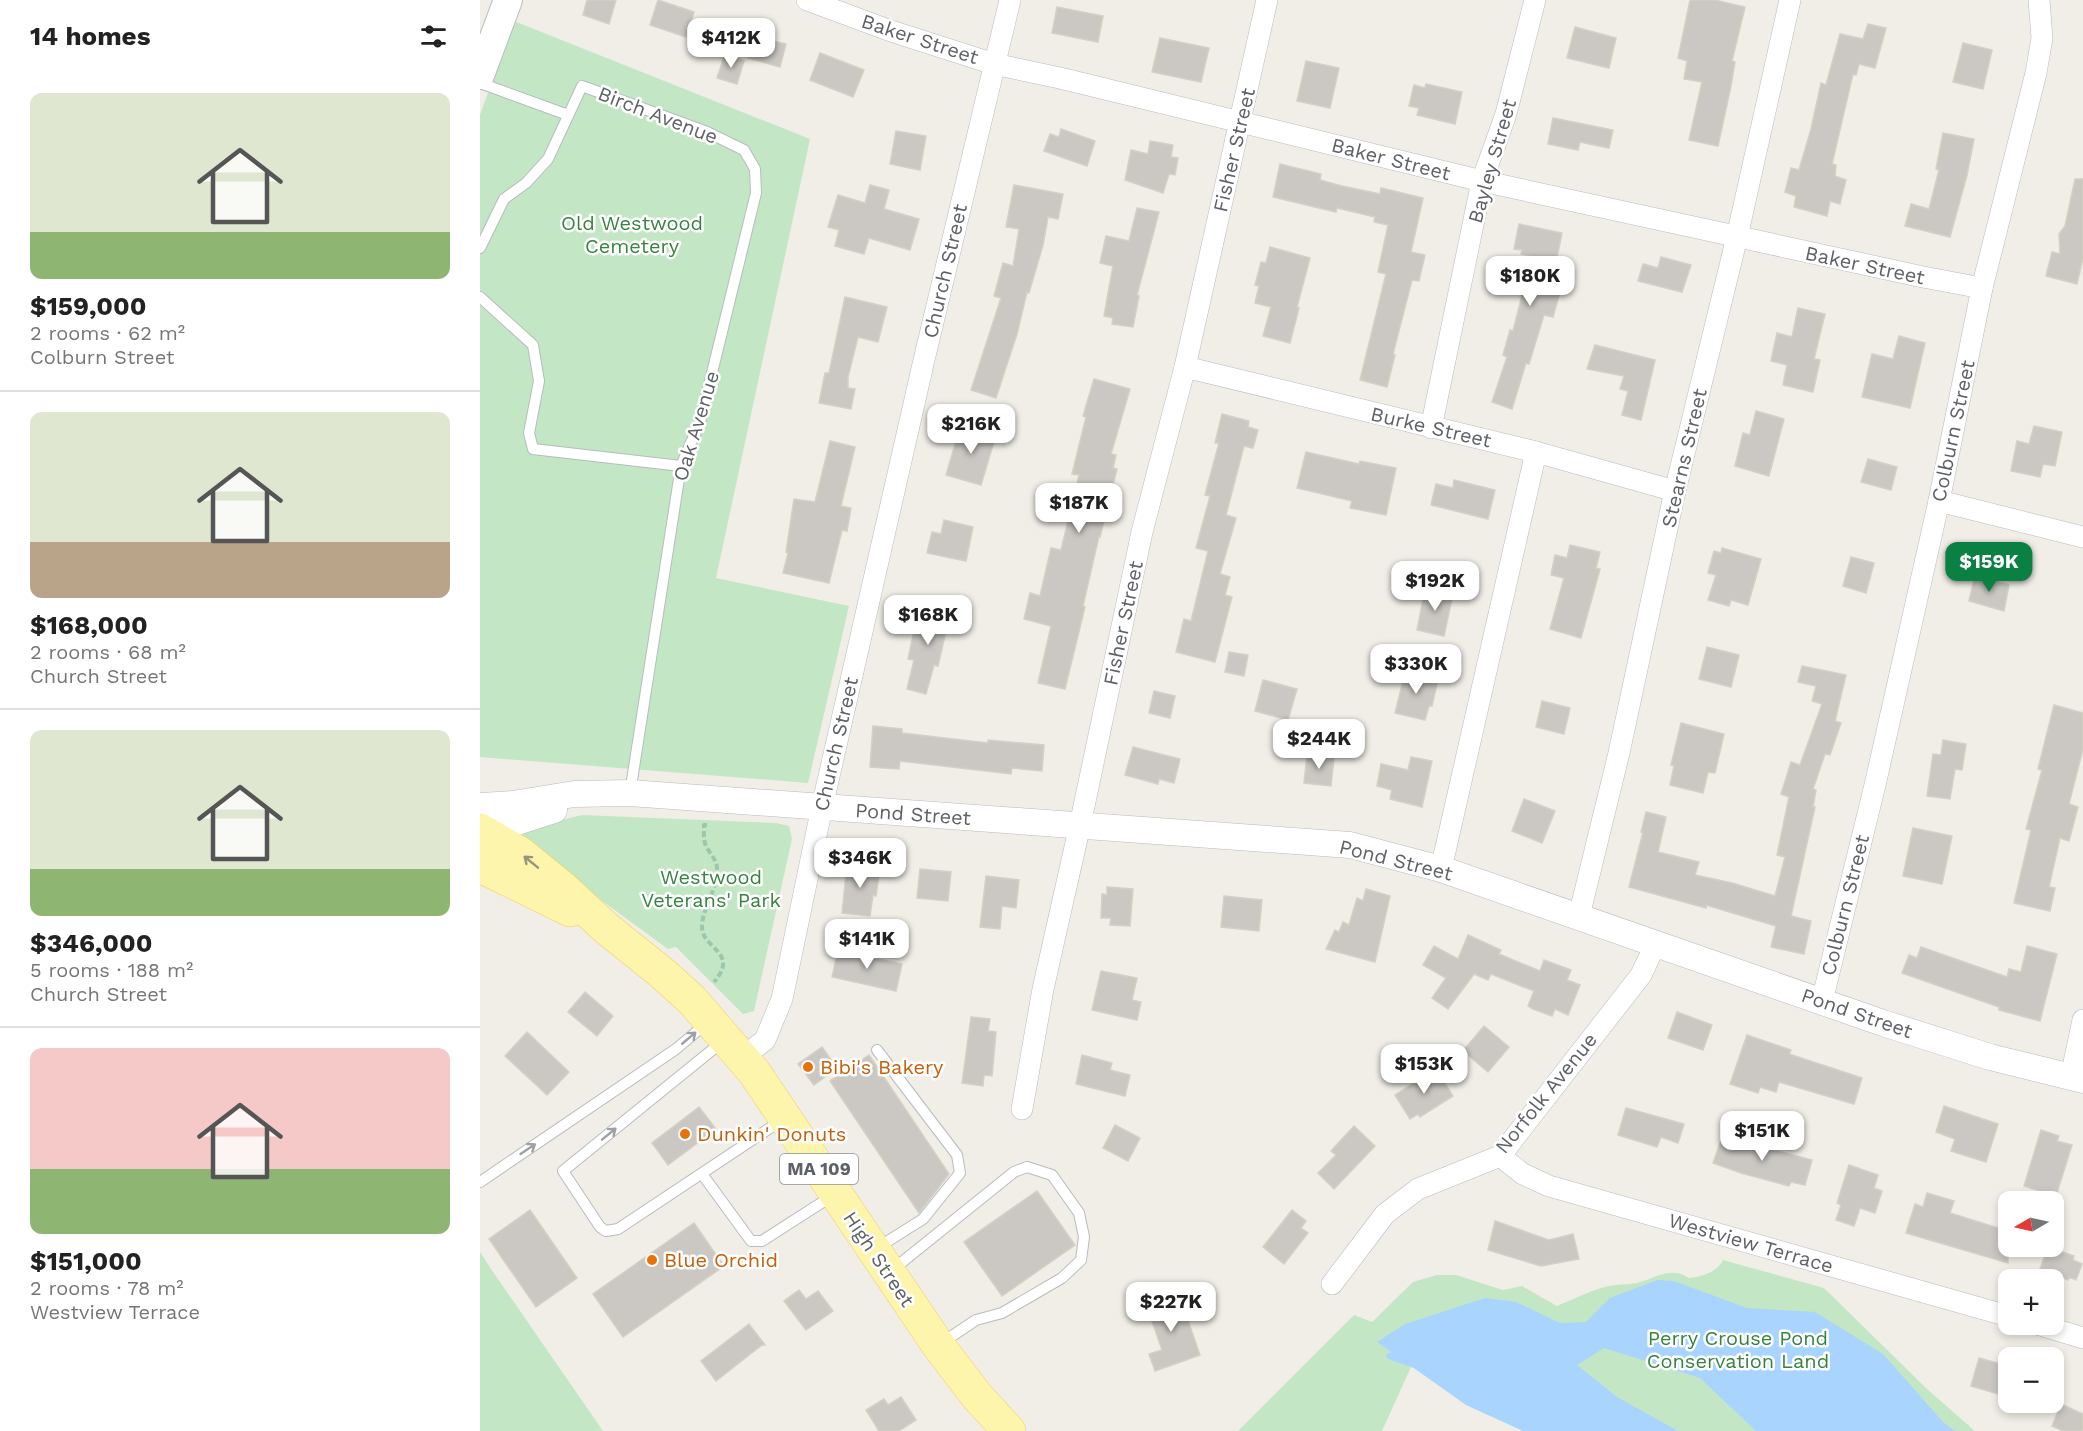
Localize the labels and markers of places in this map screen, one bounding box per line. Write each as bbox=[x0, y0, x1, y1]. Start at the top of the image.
pin: $412K bbox=[689, 18, 773, 69]
pin: $180K bbox=[1488, 256, 1572, 307]
pin: $216K bbox=[929, 404, 1013, 455]
pin: $187K bbox=[1037, 483, 1121, 534]
pin: $159K bbox=[1947, 542, 2031, 593]
pin: $192K bbox=[1393, 561, 1477, 612]
pin: $168K bbox=[886, 595, 970, 646]
pin: $330K bbox=[1374, 644, 1458, 695]
pin: $244K bbox=[1277, 719, 1361, 770]
pin: $346K bbox=[818, 838, 902, 889]
pin: $141K bbox=[825, 919, 909, 970]
pin: $153K bbox=[1382, 1044, 1466, 1095]
place label: Bibi's Bakery bbox=[820, 1055, 944, 1079]
marker: Bibi's Bakery bbox=[801, 1060, 815, 1074]
pin: $151K bbox=[1720, 1111, 1804, 1162]
place label: Dunkin' Donuts bbox=[697, 1122, 846, 1146]
marker: Dunkin' Donuts bbox=[678, 1127, 692, 1141]
place label: Blue Orchid bbox=[664, 1248, 778, 1272]
marker: Blue Orchid bbox=[645, 1253, 659, 1267]
pin: $227K bbox=[1129, 1282, 1213, 1333]

